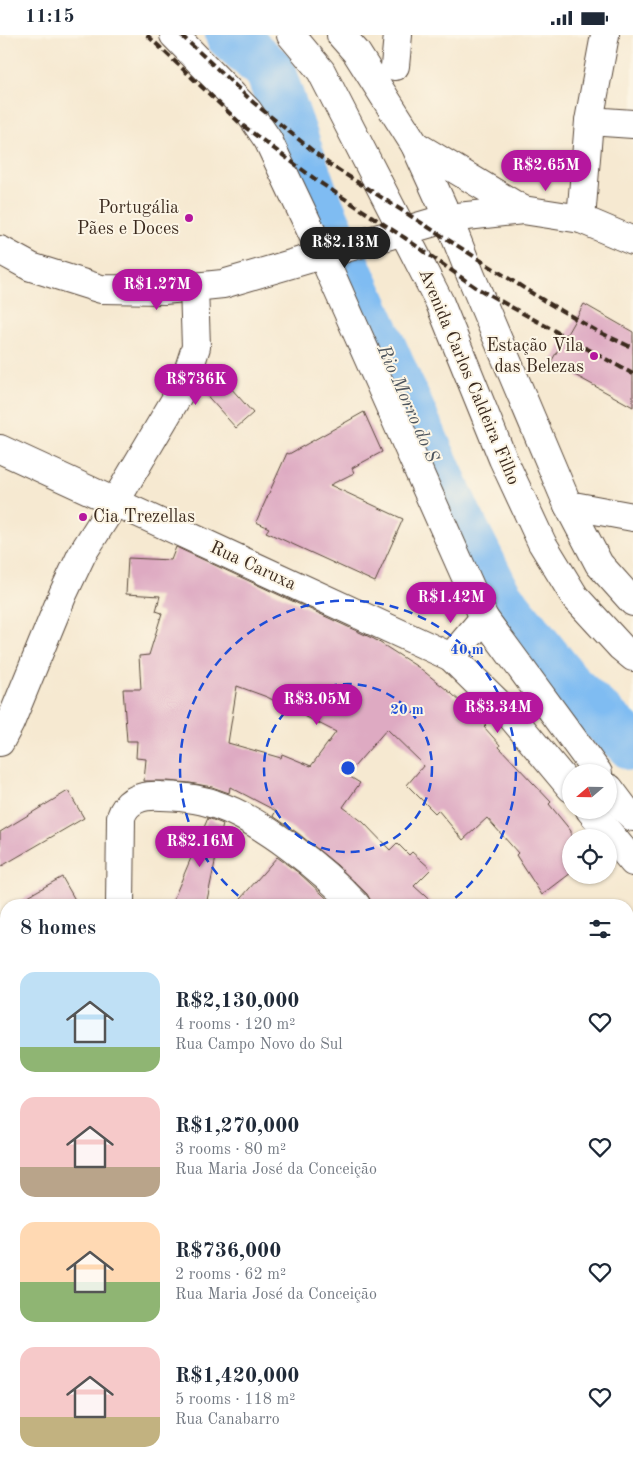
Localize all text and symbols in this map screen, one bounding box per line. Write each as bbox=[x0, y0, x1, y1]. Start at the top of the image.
text: 11:15 bbox=[25, 8, 74, 27]
pin: R$2.65M bbox=[500, 149, 592, 192]
text: R$2.65M bbox=[512, 158, 580, 174]
place label: Portugália Pães e Doces bbox=[77, 199, 179, 238]
marker: Portugália Pães e Doces bbox=[183, 212, 195, 224]
pin: R$2.13M bbox=[299, 227, 391, 269]
text: R$2.13M bbox=[311, 235, 379, 251]
street label: Avenida Carlos Caldeira Filho bbox=[415, 266, 523, 488]
pin: R$1.27M bbox=[111, 269, 203, 311]
text: R$1.27M bbox=[123, 277, 191, 293]
place label: Estação Vila das Belezas bbox=[486, 337, 584, 376]
water label: Rio Morro do S bbox=[372, 342, 441, 466]
marker: Estação Vila das Belezas bbox=[588, 350, 600, 362]
pin: R$736K bbox=[155, 363, 237, 406]
text: R$736K bbox=[165, 372, 227, 388]
place label: Cia Trezellas bbox=[93, 508, 195, 526]
marker: Cia Trezellas bbox=[77, 511, 89, 523]
street label: Rua Caruxa bbox=[207, 538, 299, 594]
pin: R$1.42M bbox=[405, 581, 497, 624]
text: R$1.42M bbox=[417, 590, 485, 606]
text: 40 m bbox=[450, 643, 484, 658]
pin: R$3.05M bbox=[271, 683, 363, 726]
pin: R$3.34M bbox=[452, 691, 544, 734]
text: R$3.05M bbox=[283, 692, 351, 708]
text: R$3.34M bbox=[464, 700, 532, 716]
text: 20 m bbox=[390, 703, 424, 718]
centre of rings bbox=[339, 759, 357, 777]
north arrow bbox=[562, 764, 618, 819]
map controls bbox=[562, 764, 617, 884]
pin: R$2.16M bbox=[154, 825, 246, 868]
button: locate bbox=[562, 829, 617, 884]
text: R$2.16M bbox=[166, 834, 234, 850]
icon: filters bbox=[586, 915, 614, 943]
text: 8 homes bbox=[20, 918, 96, 939]
text: R$2,130,000 bbox=[175, 991, 300, 1012]
icon: home bbox=[60, 992, 120, 1052]
icon: heart bbox=[586, 1008, 614, 1036]
text: 4 rooms · 120 m² bbox=[175, 1017, 295, 1033]
text: Rua Campo Novo do Sul bbox=[175, 1037, 343, 1053]
text: R$1,270,000 bbox=[175, 1116, 300, 1137]
icon: home bbox=[60, 1117, 120, 1177]
icon: heart bbox=[586, 1133, 614, 1161]
text: 3 rooms · 80 m² bbox=[175, 1142, 286, 1158]
text: Rua Maria José da Conceição bbox=[175, 1162, 377, 1178]
text: R$736,000 bbox=[175, 1241, 281, 1262]
icon: home bbox=[60, 1242, 120, 1302]
icon: heart bbox=[586, 1258, 614, 1286]
text: 2 rooms · 62 m² bbox=[175, 1267, 286, 1283]
text: Rua Maria José da Conceição bbox=[175, 1287, 377, 1303]
text: R$1,420,000 bbox=[175, 1366, 300, 1387]
icon: home bbox=[60, 1367, 120, 1427]
icon: heart bbox=[586, 1383, 614, 1411]
text: 5 rooms · 118 m² bbox=[175, 1392, 295, 1408]
text: Rua Canabarro bbox=[175, 1412, 280, 1428]

